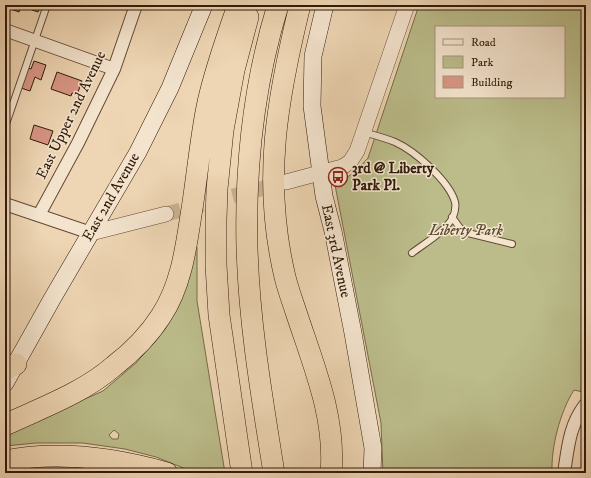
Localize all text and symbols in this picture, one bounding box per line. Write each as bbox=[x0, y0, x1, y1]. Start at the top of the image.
legend bbox=[435, 26, 565, 98]
text: Road bbox=[471, 35, 496, 50]
street label: East Upper 2nd Avenue bbox=[32, 48, 110, 182]
text: Park bbox=[471, 55, 493, 70]
text: Building bbox=[471, 75, 512, 90]
street label: East 2nd Avenue bbox=[78, 149, 144, 245]
place label: 3rd @ Liberty Park Pl. bbox=[352, 159, 435, 195]
bus stop icon: 3rd @ Liberty Park Pl. bbox=[327, 166, 349, 188]
street label: East 3rd Avenue bbox=[317, 203, 355, 299]
park label: Liberty Park bbox=[428, 221, 504, 240]

